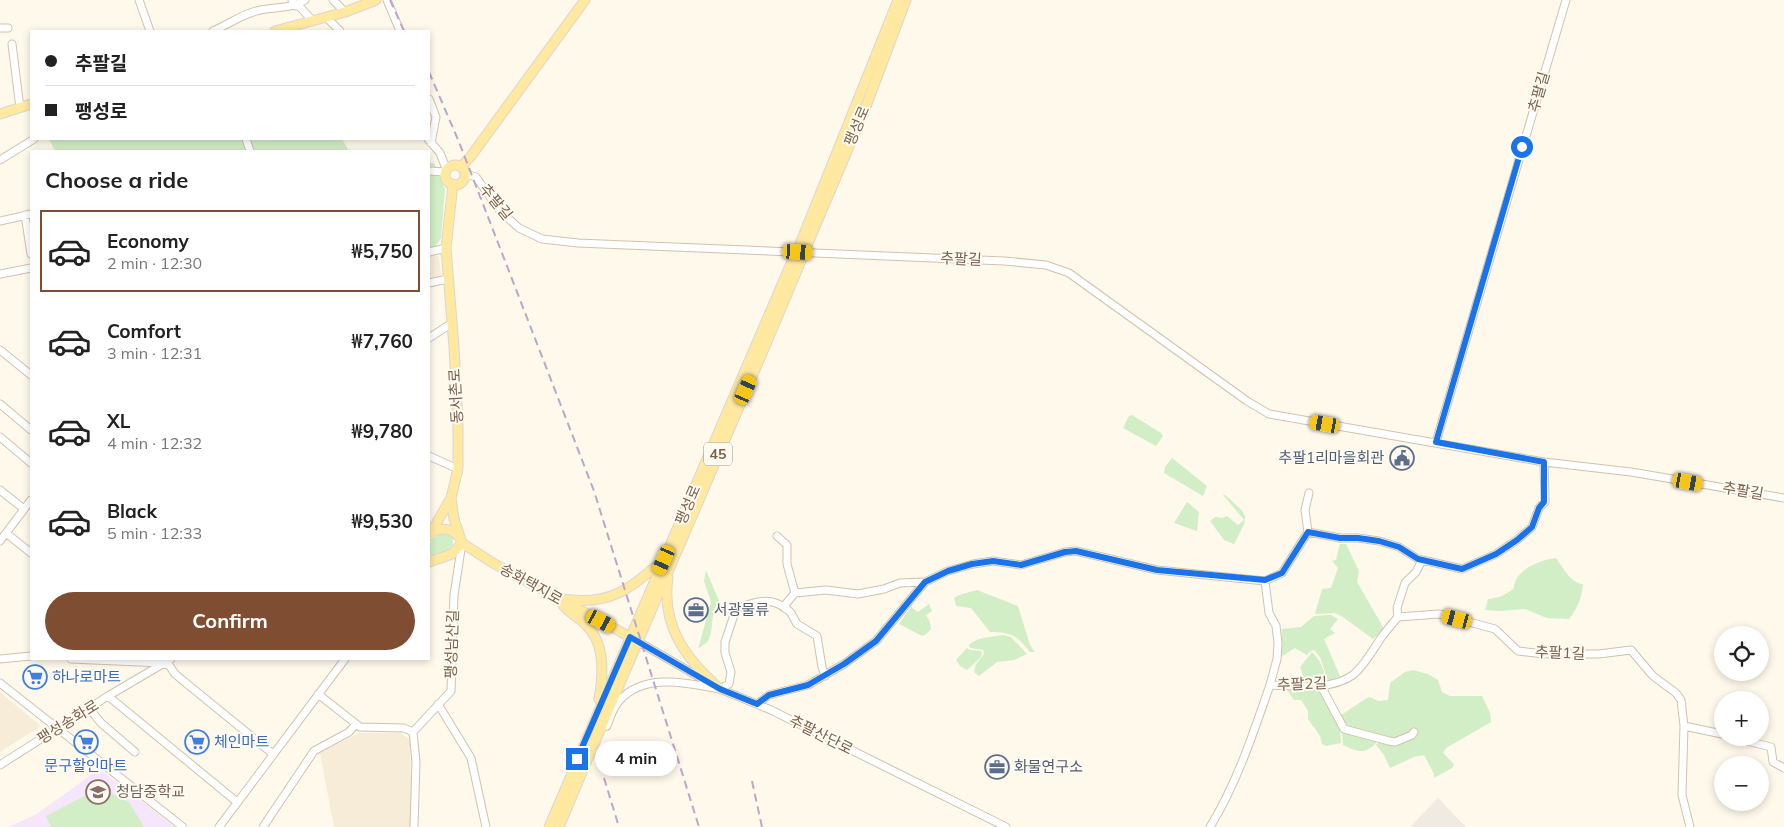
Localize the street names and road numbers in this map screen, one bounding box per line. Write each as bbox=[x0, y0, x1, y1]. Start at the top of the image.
street label: 추팔길 bbox=[1524, 69, 1553, 114]
street label: 팽성로 bbox=[840, 103, 873, 149]
street label: 추팔길 bbox=[476, 180, 517, 224]
street label: 추팔길 bbox=[940, 248, 982, 269]
street label: 동서촌로 bbox=[445, 368, 466, 424]
road number: 45 bbox=[704, 442, 732, 466]
street label: 추팔길 bbox=[1721, 478, 1765, 503]
street label: 팽성로 bbox=[671, 482, 704, 528]
street label: 송화택지로 bbox=[496, 559, 566, 609]
street label: 팽성남산길 bbox=[441, 609, 462, 679]
street label: 추팔1길 bbox=[1534, 642, 1586, 663]
street label: 추팔2길 bbox=[1276, 673, 1328, 694]
street label: 팽성송화로 bbox=[33, 695, 102, 748]
street label: 추팔산단로 bbox=[786, 710, 856, 759]

